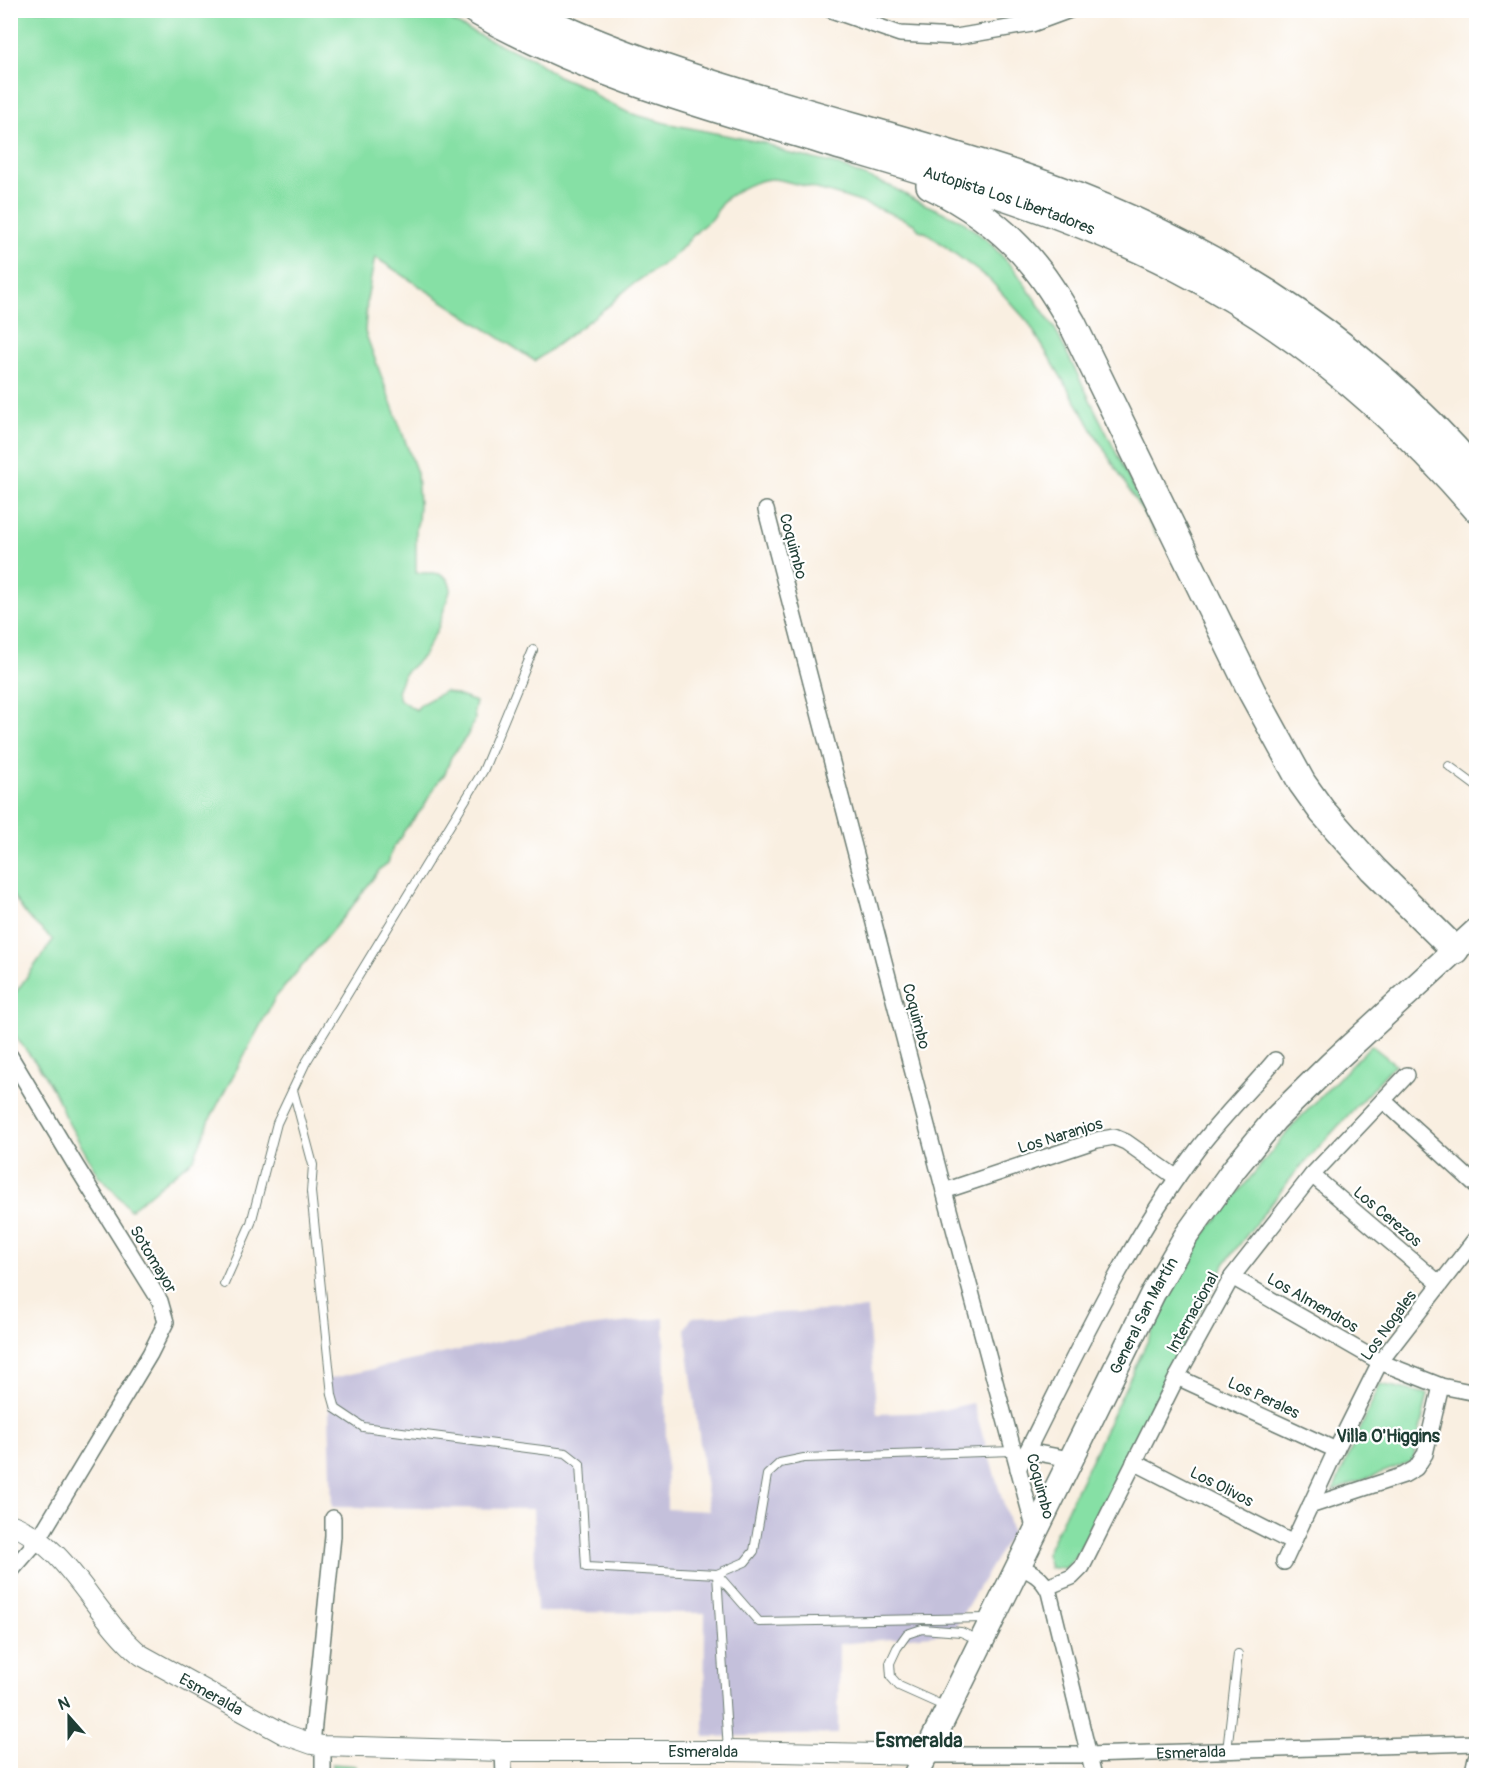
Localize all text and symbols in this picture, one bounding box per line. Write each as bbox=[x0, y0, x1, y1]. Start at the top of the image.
street label: Autopista Los Libertadores bbox=[921, 162, 1098, 240]
street label: Coquimbo bbox=[775, 511, 811, 582]
street label: Coquimbo bbox=[898, 981, 934, 1052]
street label: Los Naranjos bbox=[1015, 1114, 1105, 1158]
street label: Los Cerezos bbox=[1349, 1182, 1426, 1251]
street label: Sotomayor bbox=[125, 1222, 181, 1297]
street label: General San Martín bbox=[1106, 1254, 1183, 1378]
street label: Internacional bbox=[1162, 1268, 1223, 1357]
street label: Los Almendros bbox=[1263, 1269, 1362, 1337]
street label: Los Nogales bbox=[1357, 1287, 1421, 1365]
street label: Los Perales bbox=[1224, 1373, 1303, 1423]
district label: Villa O'Higgins bbox=[1336, 1425, 1441, 1448]
street label: Coquimbo bbox=[1022, 1451, 1058, 1522]
street label: Los Olivos bbox=[1186, 1462, 1257, 1511]
street label: Esmeralda bbox=[176, 1669, 246, 1720]
north arrow bbox=[39, 1687, 99, 1747]
text: N bbox=[55, 1693, 73, 1715]
district label: Esmeralda bbox=[875, 1728, 963, 1753]
street label: Esmeralda bbox=[668, 1742, 738, 1762]
street label: Esmeralda bbox=[1156, 1742, 1226, 1764]

